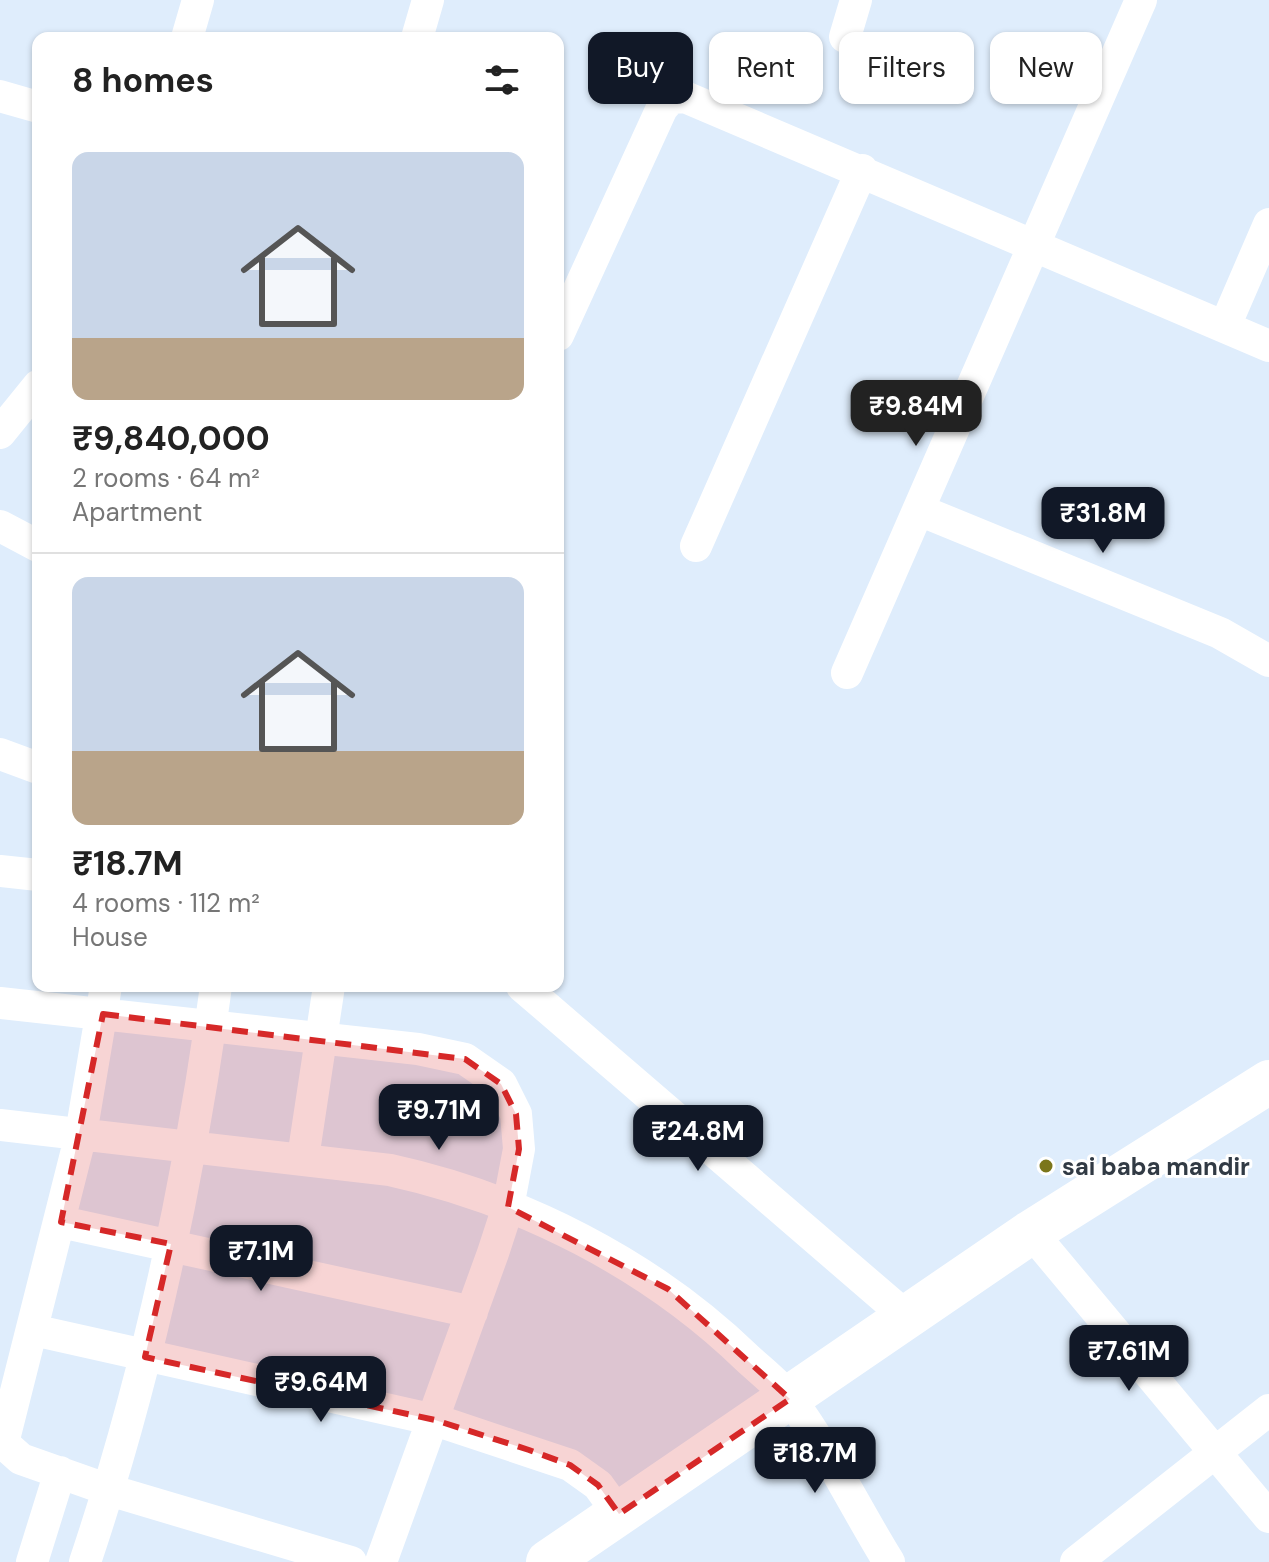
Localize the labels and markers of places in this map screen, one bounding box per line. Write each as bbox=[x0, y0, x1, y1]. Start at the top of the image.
pin: ₹9.84M bbox=[851, 380, 981, 448]
pin: ₹31.8M bbox=[1038, 487, 1168, 555]
pin: ₹9.71M bbox=[374, 1084, 504, 1152]
pin: ₹24.8M bbox=[633, 1105, 763, 1173]
place label: sai baba mandir bbox=[1062, 1151, 1250, 1182]
marker: sai baba mandir bbox=[1037, 1157, 1055, 1175]
pin: ₹7.1M bbox=[205, 1225, 317, 1293]
pin: ₹7.61M bbox=[1064, 1325, 1194, 1393]
pin: ₹9.64M bbox=[256, 1356, 386, 1424]
pin: ₹18.7M bbox=[750, 1427, 880, 1495]

